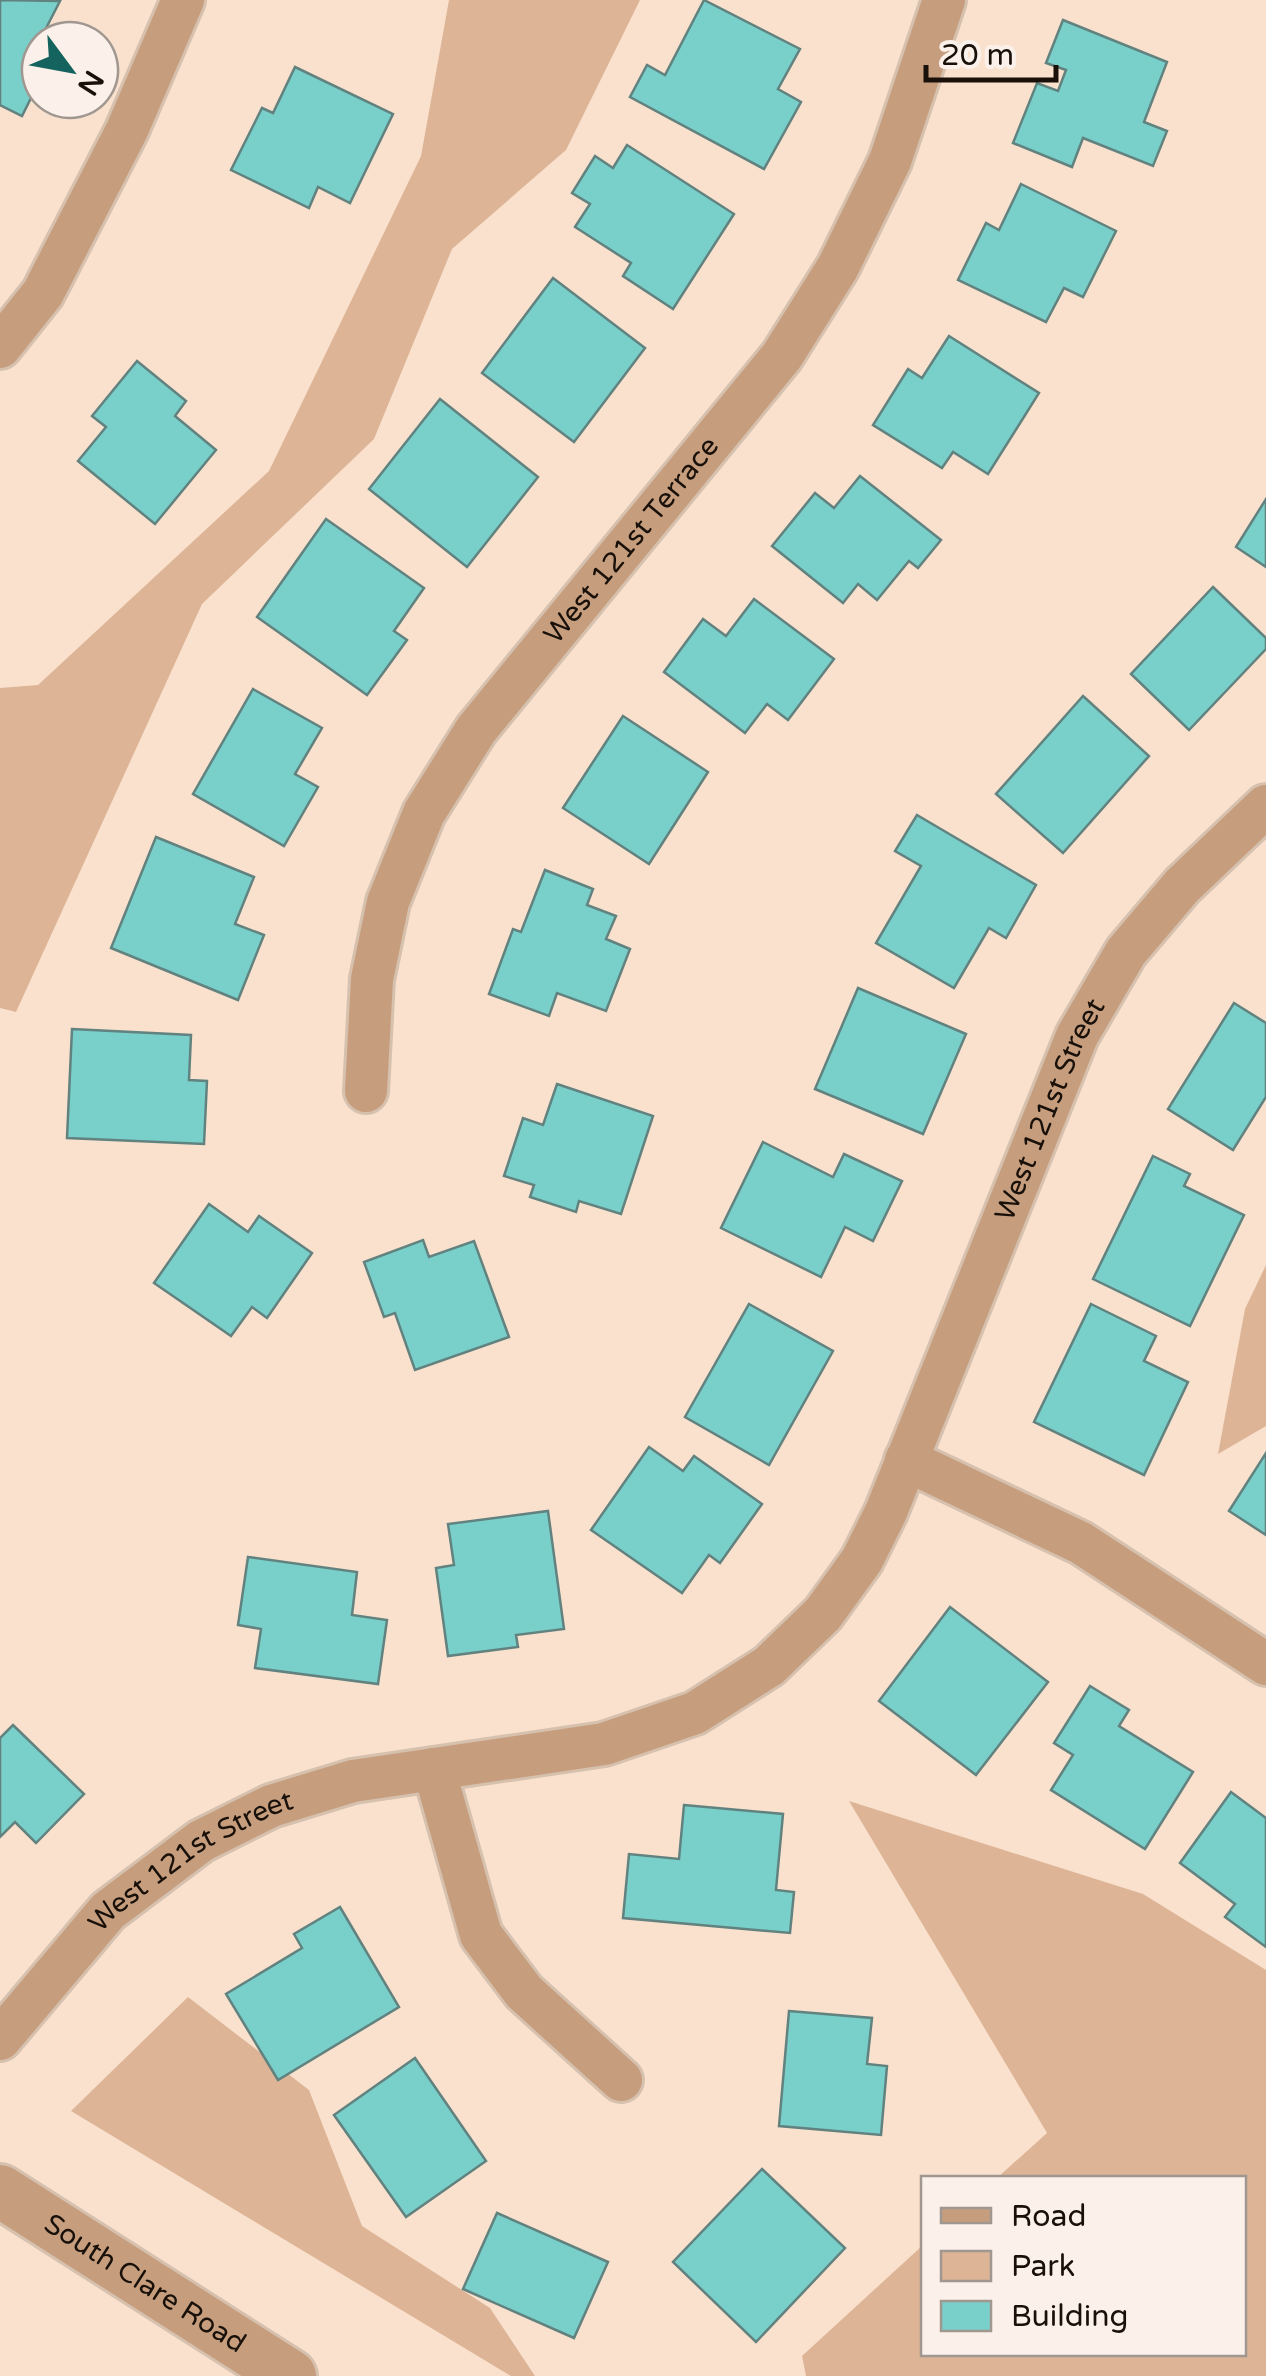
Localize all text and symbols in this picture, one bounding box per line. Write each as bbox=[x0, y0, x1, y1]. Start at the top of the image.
north arrow bbox=[20, 20, 120, 120]
scale bar bbox=[926, 20, 1056, 82]
text: 20 m bbox=[941, 37, 1014, 74]
text: N bbox=[70, 64, 111, 101]
street label: West 121st Terrace bbox=[537, 430, 726, 651]
street label: West 121st Street bbox=[988, 992, 1112, 1226]
street label: West 121st Street bbox=[81, 1783, 297, 1939]
legend bbox=[921, 2176, 1246, 2356]
text: Road bbox=[1011, 2198, 1086, 2235]
street label: South Clare Road bbox=[38, 2207, 252, 2360]
text: Park bbox=[1011, 2248, 1075, 2285]
text: Building bbox=[1011, 2298, 1128, 2335]

